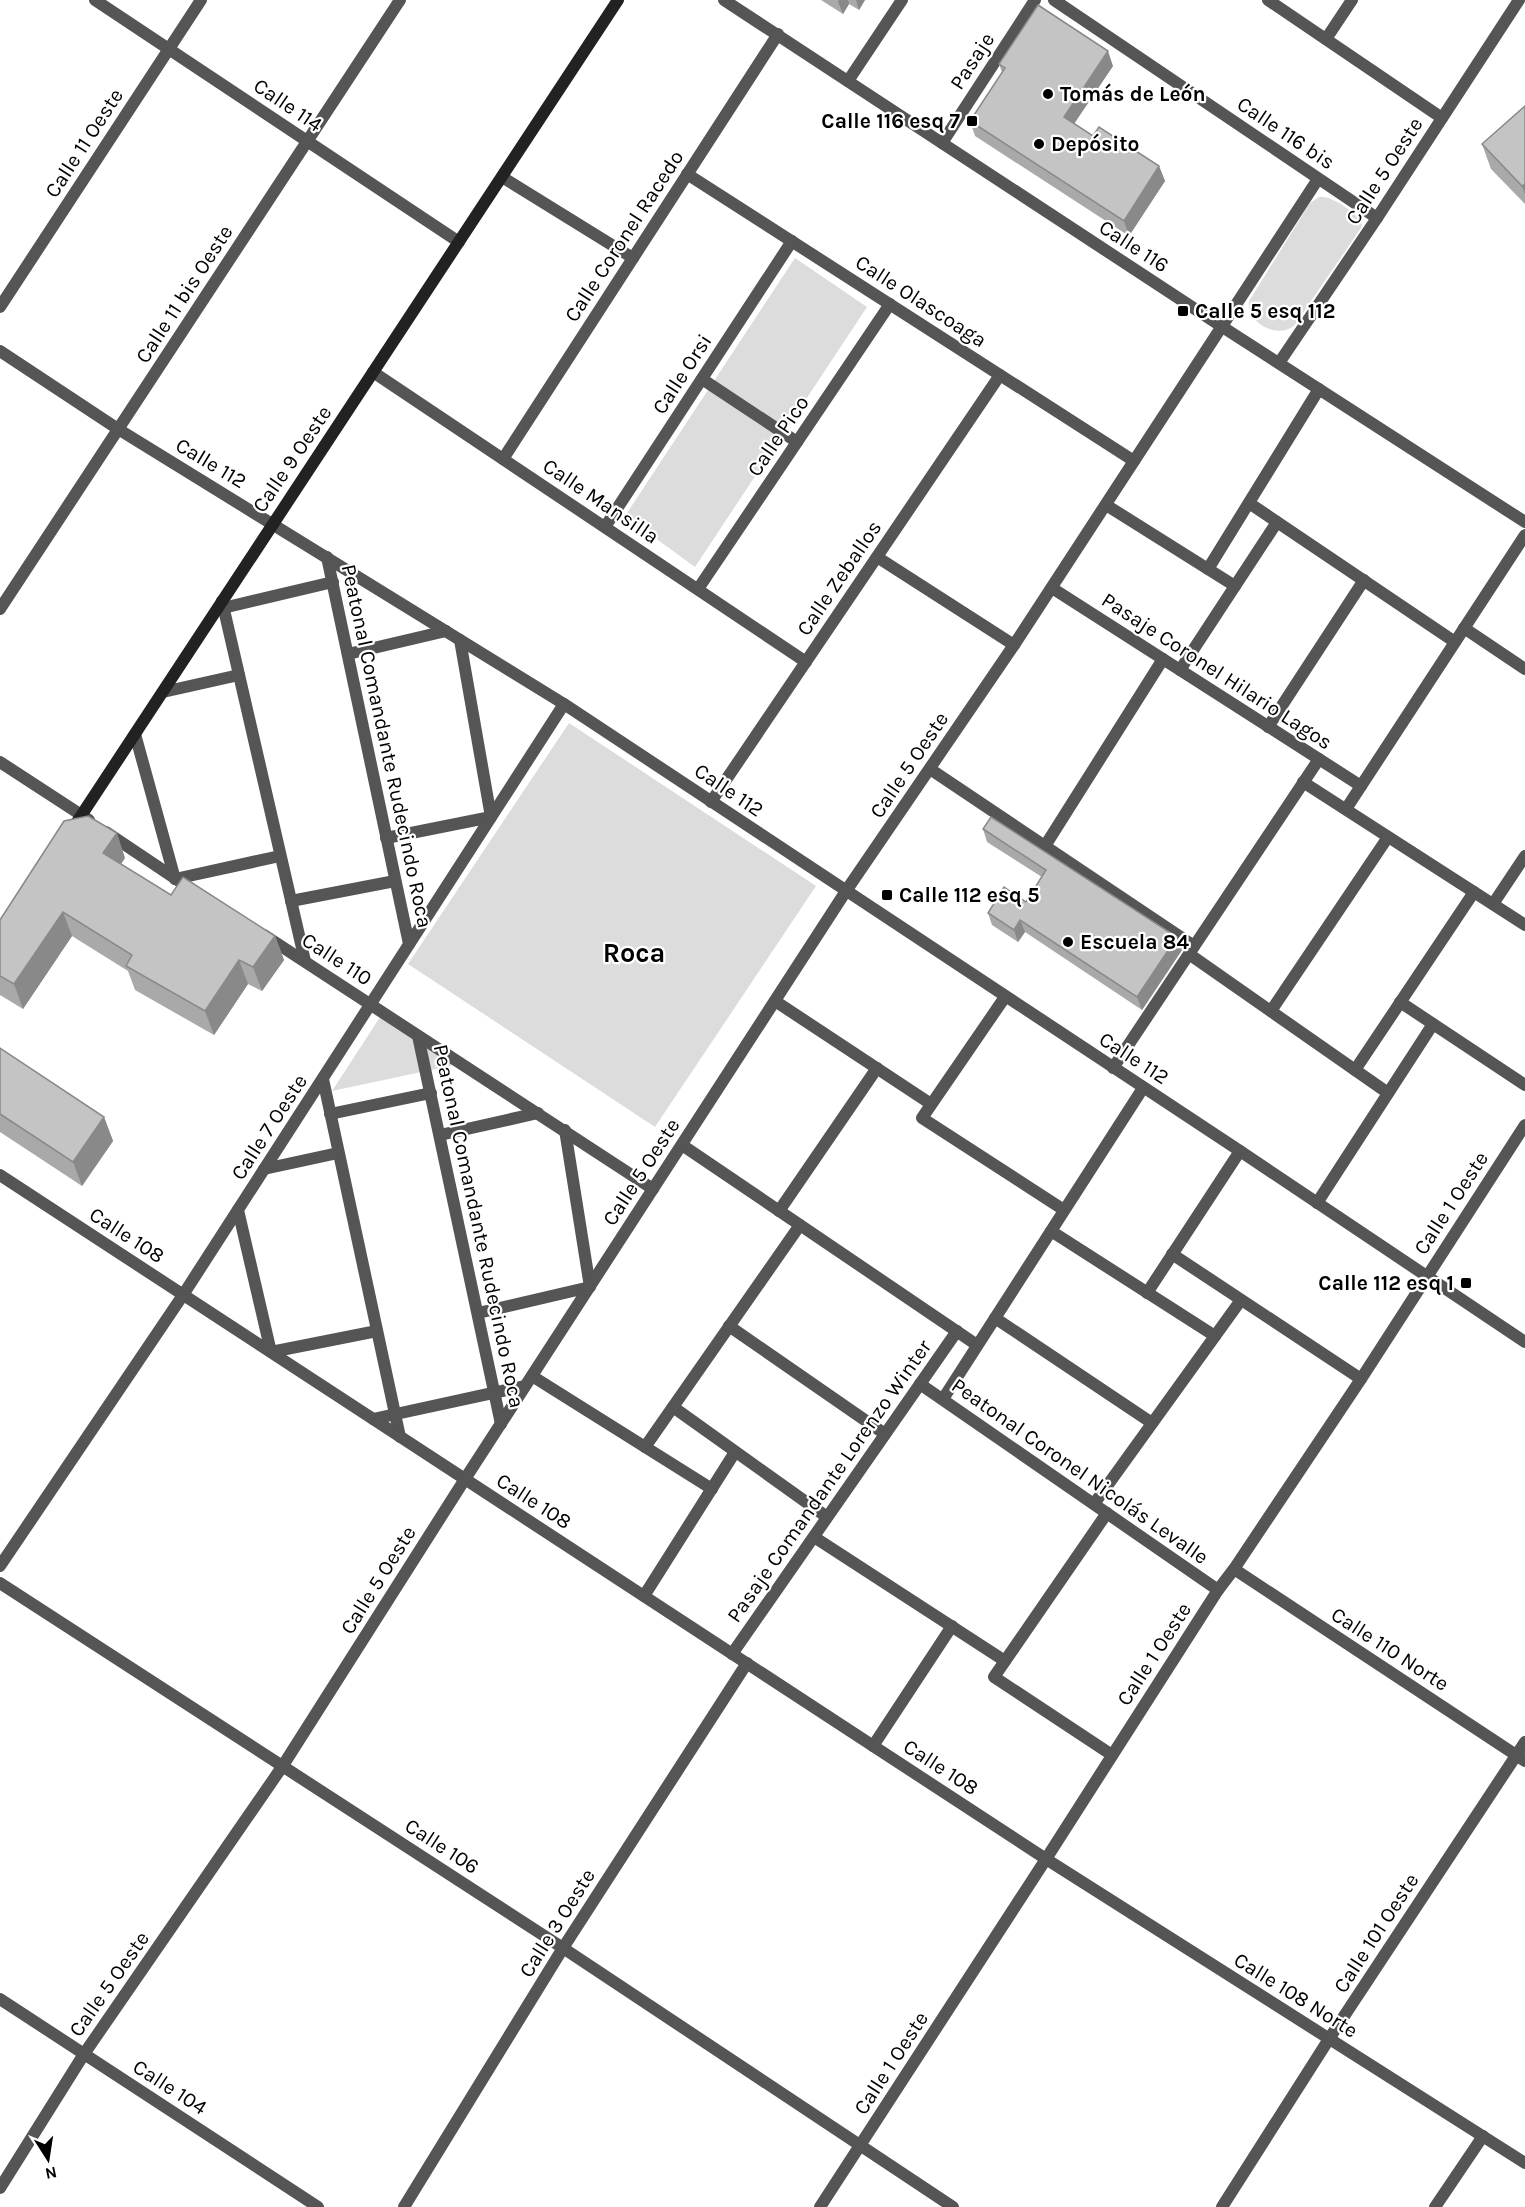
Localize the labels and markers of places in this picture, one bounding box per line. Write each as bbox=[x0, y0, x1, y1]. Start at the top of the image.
place label: Tomás de León bbox=[1060, 82, 1206, 106]
marker: Tomás de León bbox=[1041, 87, 1055, 101]
place label: Calle 116 esq 7 bbox=[821, 109, 961, 134]
marker: Calle 116 esq 7 bbox=[965, 114, 979, 128]
place label: Depósito bbox=[1051, 132, 1139, 156]
marker: Depósito bbox=[1032, 137, 1046, 151]
place label: Calle 5 esq 112 bbox=[1195, 299, 1335, 324]
marker: Calle 5 esq 112 bbox=[1176, 304, 1190, 318]
place label: Calle 112 esq 5 bbox=[899, 883, 1039, 908]
marker: Calle 112 esq 5 bbox=[880, 888, 894, 902]
place label: Escuela 84 bbox=[1080, 930, 1189, 954]
marker: Escuela 84 bbox=[1061, 935, 1075, 949]
place label: Calle 112 esq 1 bbox=[1318, 1271, 1454, 1296]
marker: Calle 112 esq 1 bbox=[1459, 1276, 1473, 1290]

